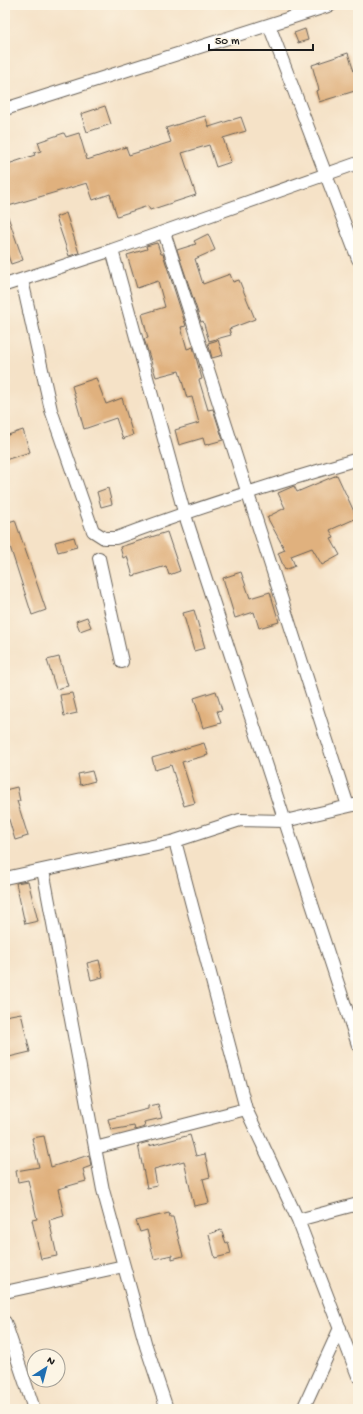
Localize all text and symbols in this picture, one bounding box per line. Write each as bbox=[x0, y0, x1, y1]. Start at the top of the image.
scale bar bbox=[209, 26, 313, 52]
text: 50 m bbox=[215, 35, 240, 49]
north arrow bbox=[26, 1348, 66, 1388]
text: N bbox=[44, 1355, 57, 1368]

